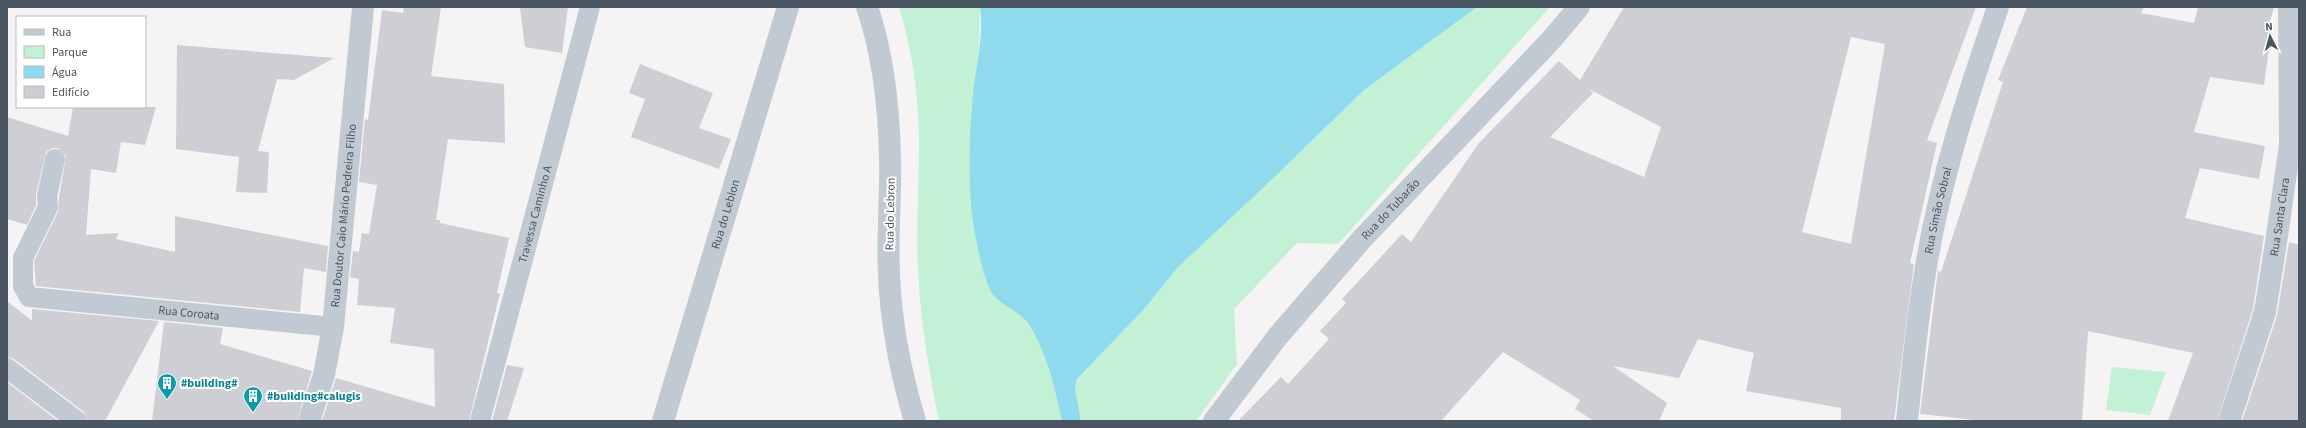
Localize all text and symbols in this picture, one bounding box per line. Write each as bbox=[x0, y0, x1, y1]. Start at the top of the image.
legend bbox=[16, 16, 146, 108]
north arrow bbox=[2250, 16, 2290, 56]
text: N bbox=[2265, 19, 2273, 34]
text: Rua bbox=[52, 24, 71, 41]
text: Parque bbox=[52, 44, 88, 61]
text: Água bbox=[52, 64, 77, 81]
text: Edifício bbox=[52, 84, 89, 101]
street label: Rua Doutor Caio Mário Pedreira Filho bbox=[327, 123, 361, 308]
street label: Travessa Caminho A bbox=[514, 163, 557, 265]
street label: Rua Simão Sobral bbox=[1920, 165, 1956, 255]
street label: Rua do Tubarão bbox=[1357, 175, 1424, 244]
street label: Rua do Lebron bbox=[881, 177, 900, 251]
street label: Rua Santa Clara bbox=[2266, 177, 2294, 257]
street label: Rua do Leblon bbox=[707, 178, 744, 251]
street label: Rua Coroata bbox=[158, 302, 220, 325]
building icon: #building# bbox=[156, 372, 178, 400]
place label: #building# bbox=[181, 375, 238, 392]
building icon: #building#calugis bbox=[242, 385, 264, 413]
place label: #building#calugis bbox=[267, 388, 361, 405]

